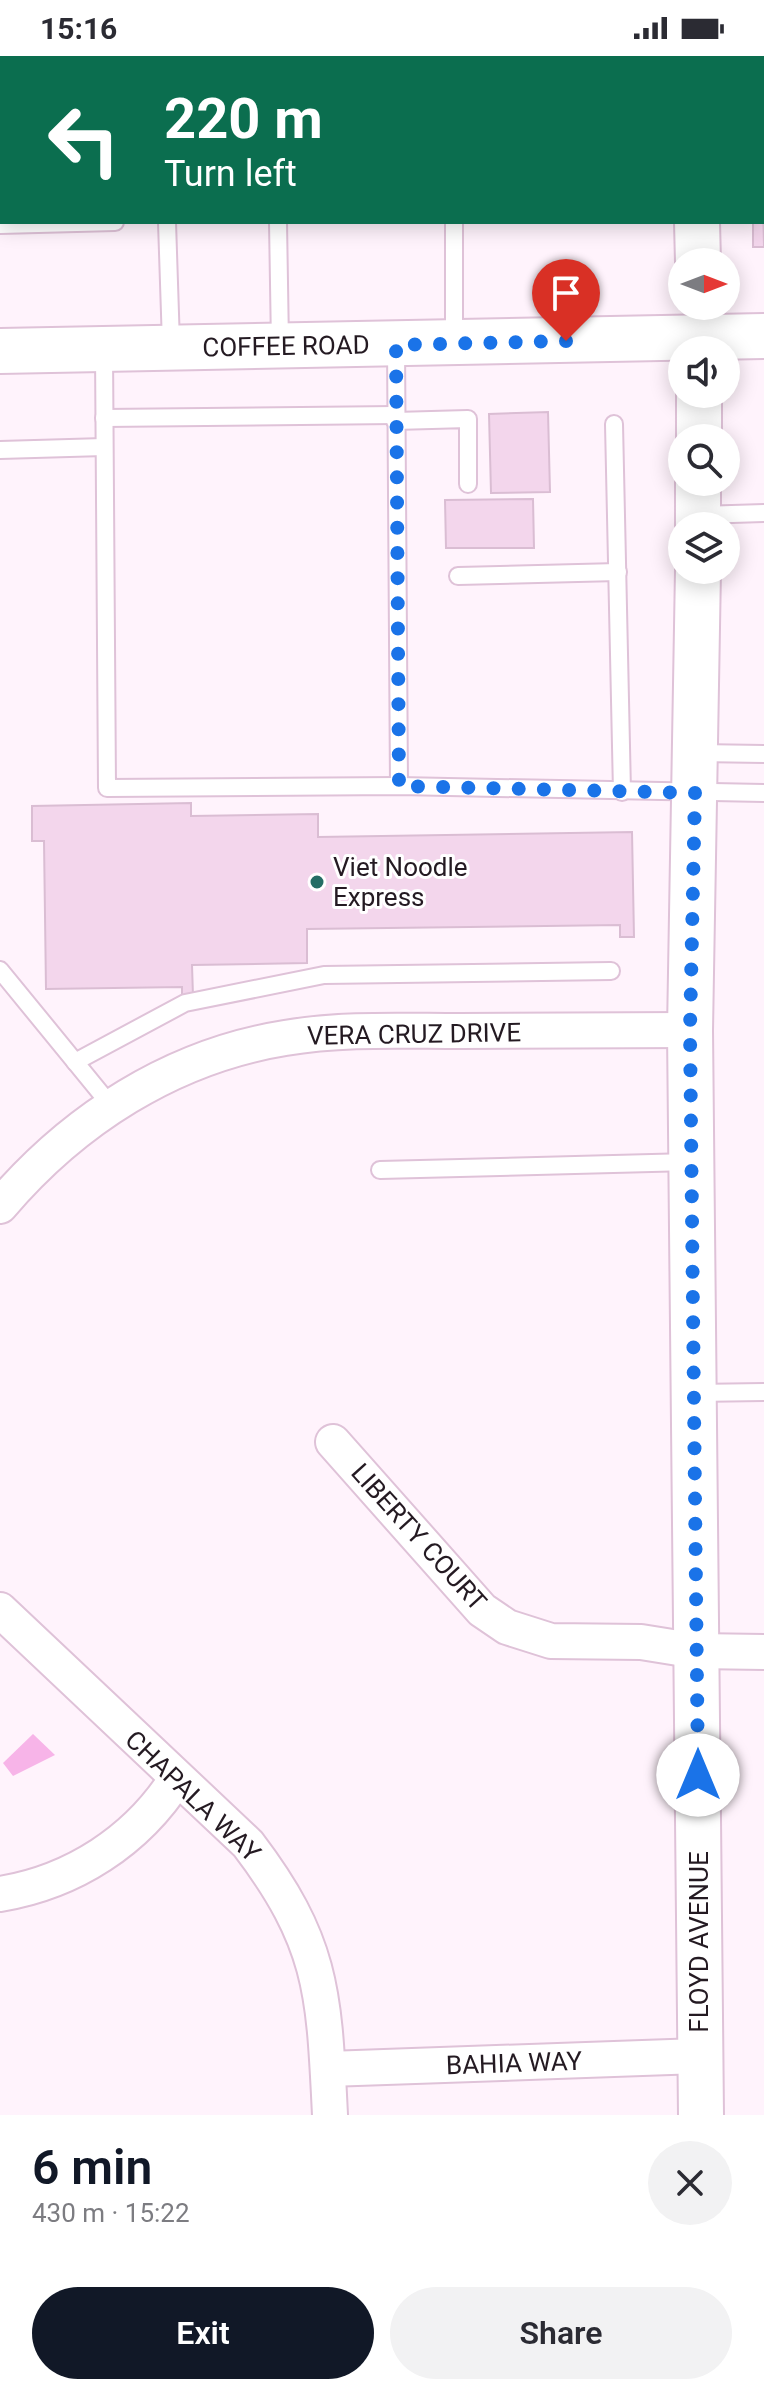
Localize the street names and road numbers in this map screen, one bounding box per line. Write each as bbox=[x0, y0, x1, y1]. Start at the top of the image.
street label: COFFEE ROAD bbox=[202, 330, 370, 362]
street label: VERA CRUZ DRIVE bbox=[307, 1017, 521, 1051]
street label: LIBERTY COURT bbox=[345, 1457, 493, 1617]
street label: CHAPALA WAY bbox=[119, 1724, 267, 1868]
street label: FLOYD AVENUE bbox=[684, 1851, 714, 2033]
street label: BAHIA WAY bbox=[445, 2046, 583, 2080]

